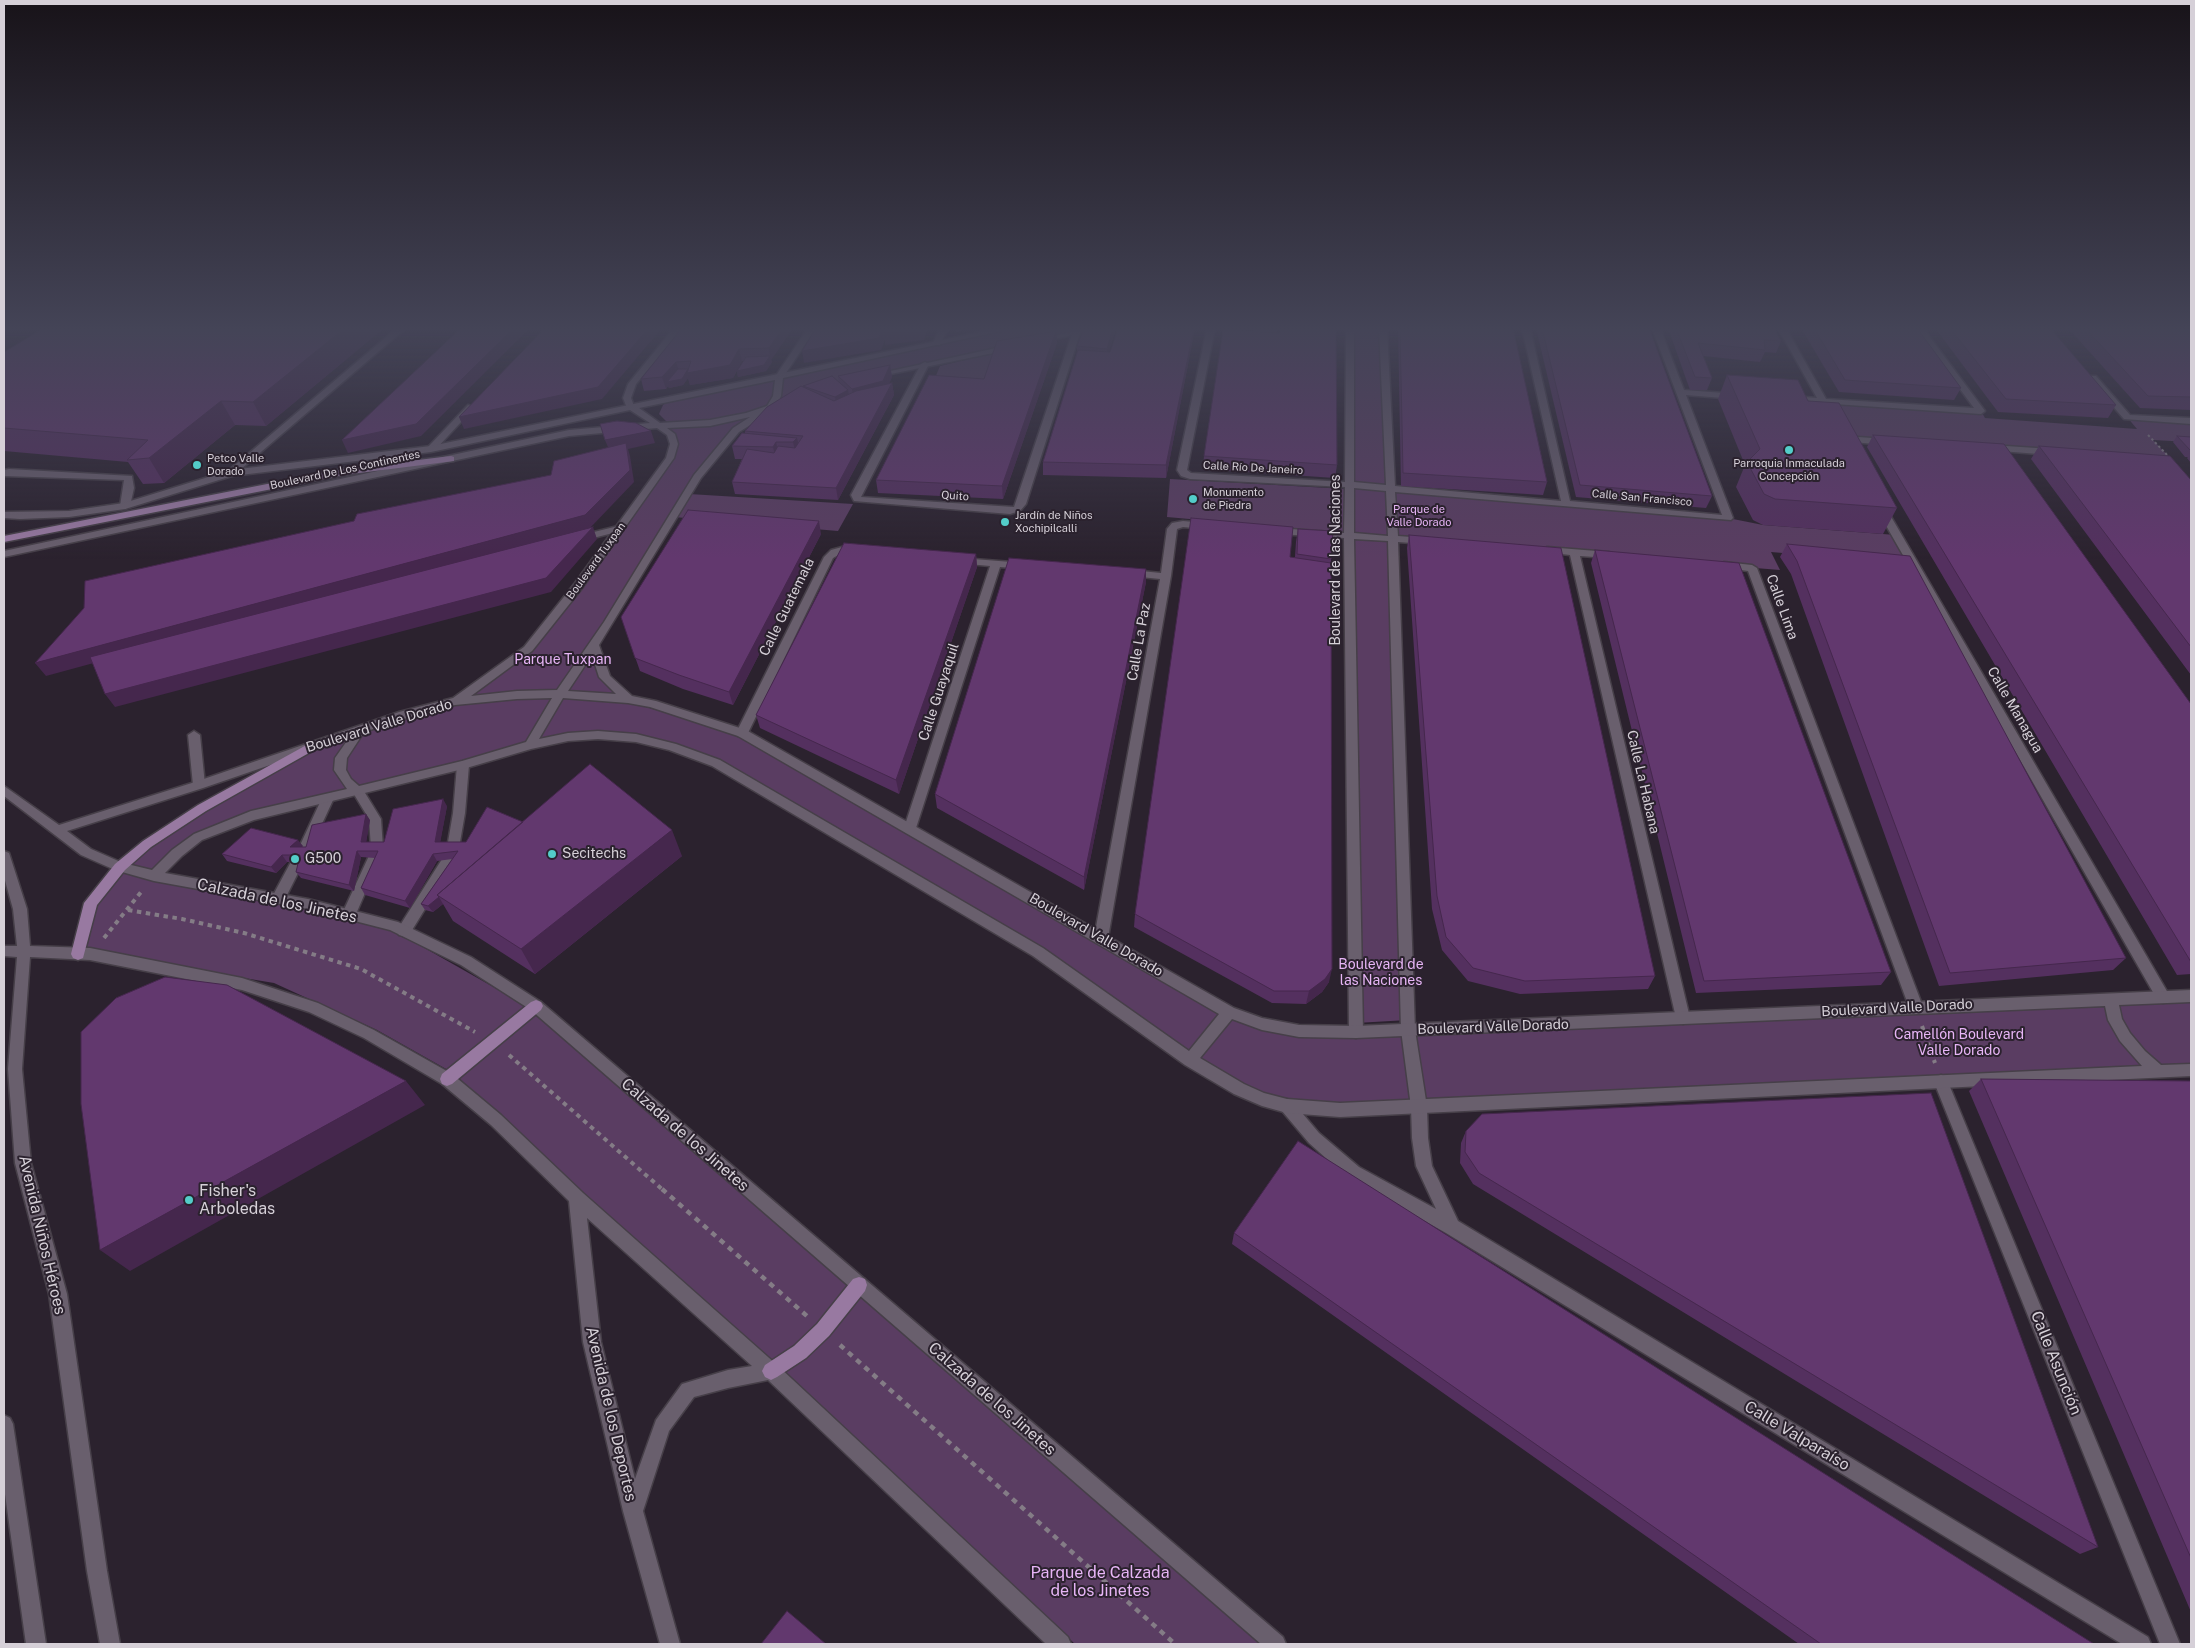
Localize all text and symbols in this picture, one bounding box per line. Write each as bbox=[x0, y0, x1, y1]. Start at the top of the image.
marker: Parroquia Inmaculada Concepción bbox=[1783, 444, 1795, 456]
street label: Boulevard De Los Continentes bbox=[269, 448, 421, 492]
place label: Petco Valle Dorado bbox=[207, 452, 264, 478]
place label: Parroquia Inmaculada Concepción bbox=[1733, 457, 1845, 483]
marker: Petco Valle Dorado bbox=[191, 459, 203, 471]
street label: Calle Río De Janeiro bbox=[1203, 459, 1303, 477]
street label: Boulevard de las Naciones bbox=[1328, 474, 1344, 646]
place label: Monumento de Piedra bbox=[1203, 486, 1264, 512]
street label: Calle San Francisco bbox=[1591, 487, 1693, 509]
street label: Quito bbox=[941, 488, 969, 504]
marker: Monumento de Piedra bbox=[1187, 493, 1199, 505]
park label: Parque de Valle Dorado bbox=[1387, 503, 1451, 529]
place label: Jardín de Niños Xochipilcalli bbox=[1015, 509, 1093, 535]
marker: Jardín de Niños Xochipilcalli bbox=[999, 516, 1011, 528]
street label: Boulevard Tuxpan bbox=[564, 520, 628, 602]
street label: Calle Guatemala bbox=[756, 555, 818, 659]
street label: Calle Lima bbox=[1762, 572, 1802, 642]
street label: Calle La Paz bbox=[1124, 602, 1154, 682]
street label: Calle Guayaquil bbox=[915, 641, 963, 743]
park label: Parque Tuxpan bbox=[514, 652, 612, 668]
street label: Calle Managua bbox=[1984, 664, 2046, 756]
street label: Boulevard Valle Dorado bbox=[304, 696, 454, 756]
street label: Calle La Habana bbox=[1623, 729, 1663, 835]
place label: Secitechs bbox=[562, 846, 626, 862]
marker: Secitechs bbox=[546, 848, 558, 860]
place label: G500 bbox=[305, 851, 341, 867]
marker: G500 bbox=[289, 853, 301, 865]
street label: Calzada de los Jinetes bbox=[195, 875, 359, 927]
street label: Boulevard Valle Dorado bbox=[1026, 890, 1166, 980]
park label: Boulevard de las Naciones bbox=[1338, 957, 1424, 990]
street label: Boulevard Valle Dorado bbox=[1821, 996, 1973, 1020]
street label: Boulevard Valle Dorado bbox=[1417, 1016, 1569, 1038]
park label: Camellón Boulevard Valle Dorado bbox=[1894, 1027, 2024, 1060]
street label: Calzada de los Jinetes bbox=[617, 1074, 753, 1196]
street label: Avenida Niños Héroes bbox=[14, 1154, 70, 1316]
place label: Fisher's Arboledas bbox=[199, 1181, 275, 1219]
marker: Fisher's Arboledas bbox=[183, 1194, 195, 1206]
street label: Calle Asunción bbox=[2026, 1308, 2086, 1418]
street label: Avenida de los Deportes bbox=[582, 1325, 640, 1503]
street label: Calzada de los Jinetes bbox=[924, 1338, 1060, 1460]
street label: Calle Valparaíso bbox=[1741, 1397, 1853, 1475]
park label: Parque de Calzada de los Jinetes bbox=[1031, 1563, 1169, 1601]

